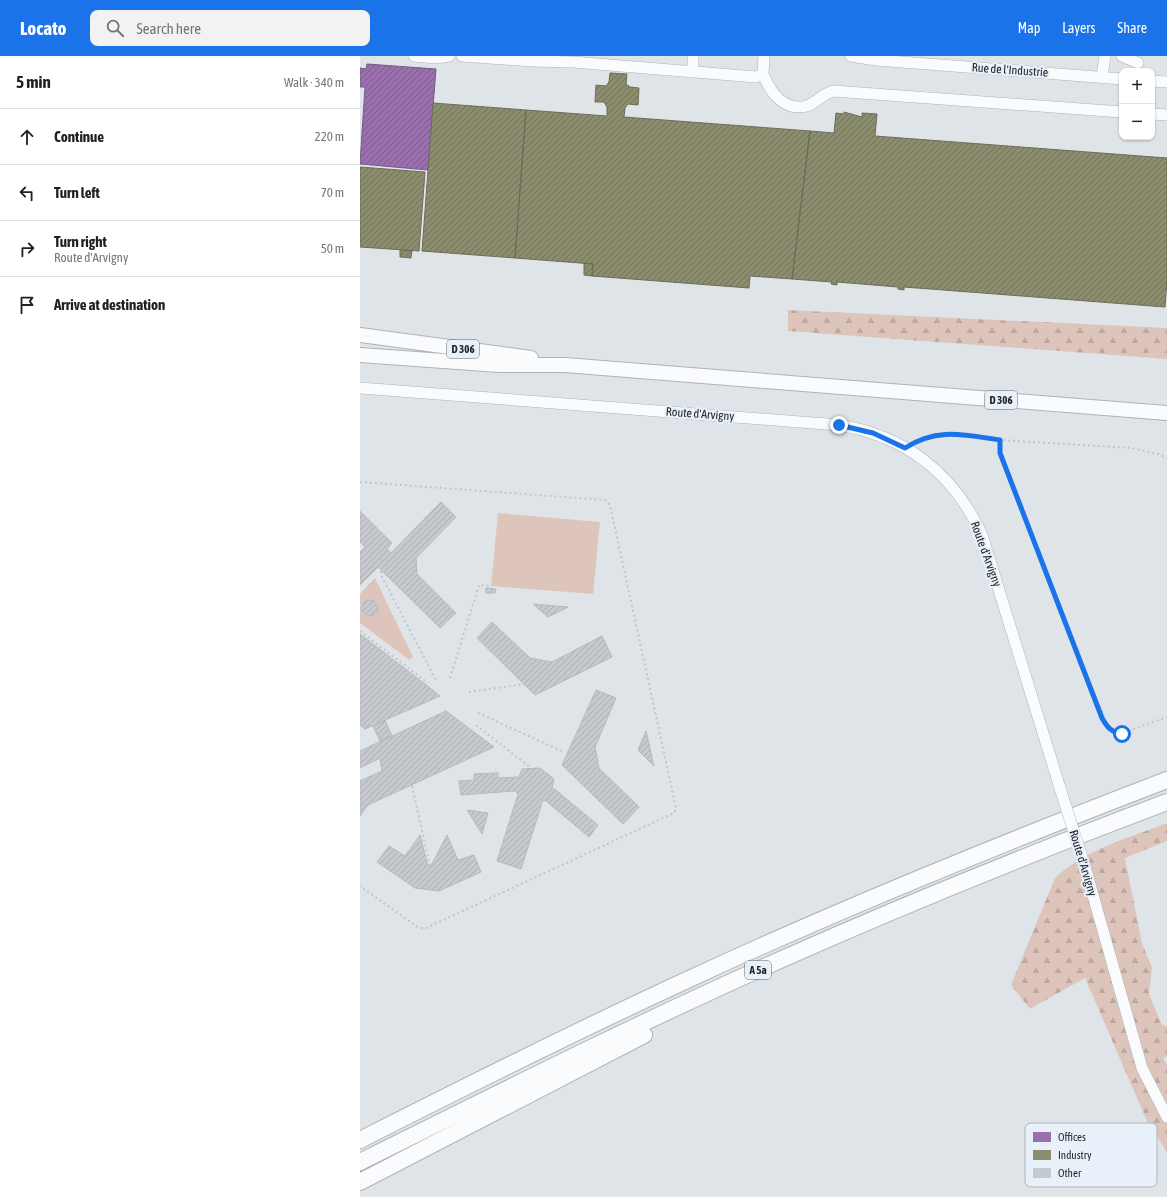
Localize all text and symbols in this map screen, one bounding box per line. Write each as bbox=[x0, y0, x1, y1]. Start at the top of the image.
search box bbox=[90, 10, 370, 46]
text: Locato bbox=[20, 17, 66, 39]
icon: search bbox=[104, 17, 126, 39]
text: Search here bbox=[136, 20, 201, 37]
text: Map bbox=[1018, 20, 1040, 36]
text: Layers bbox=[1062, 20, 1095, 36]
text: Share bbox=[1117, 20, 1147, 36]
street label: Rue de l'Industrie bbox=[971, 60, 1049, 80]
map controls bbox=[1119, 68, 1155, 140]
button: + bbox=[1119, 68, 1155, 104]
text: 5 min bbox=[16, 72, 51, 92]
text: Walk · 340 m bbox=[284, 75, 344, 90]
button: − bbox=[1119, 104, 1155, 140]
icon: ahead bbox=[16, 126, 38, 148]
text: Continue bbox=[54, 128, 104, 145]
text: 220 m bbox=[315, 129, 344, 144]
icon: left bbox=[16, 182, 38, 204]
text: Turn left bbox=[54, 184, 100, 201]
text: 70 m bbox=[321, 185, 344, 200]
text: Turn right bbox=[54, 233, 107, 250]
icon: right bbox=[16, 238, 38, 260]
text: 50 m bbox=[321, 241, 344, 256]
text: Route d'Arvigny bbox=[54, 250, 128, 265]
icon: arrive bbox=[16, 294, 38, 316]
text: Arrive at destination bbox=[54, 296, 165, 313]
road number: D 306 bbox=[447, 340, 479, 358]
road number: D 306 bbox=[985, 391, 1017, 409]
street label: Route d'Arvigny bbox=[665, 405, 735, 423]
route end bbox=[830, 416, 848, 434]
street label: Route d'Arvigny bbox=[968, 519, 1004, 589]
route start bbox=[1113, 725, 1131, 743]
street label: Route d'Arvigny bbox=[1066, 828, 1100, 898]
road number: A 5a bbox=[745, 961, 771, 979]
legend bbox=[1025, 1123, 1157, 1187]
text: Offices bbox=[1058, 1131, 1086, 1143]
text: Industry bbox=[1058, 1149, 1092, 1161]
text: Other bbox=[1058, 1167, 1082, 1179]

